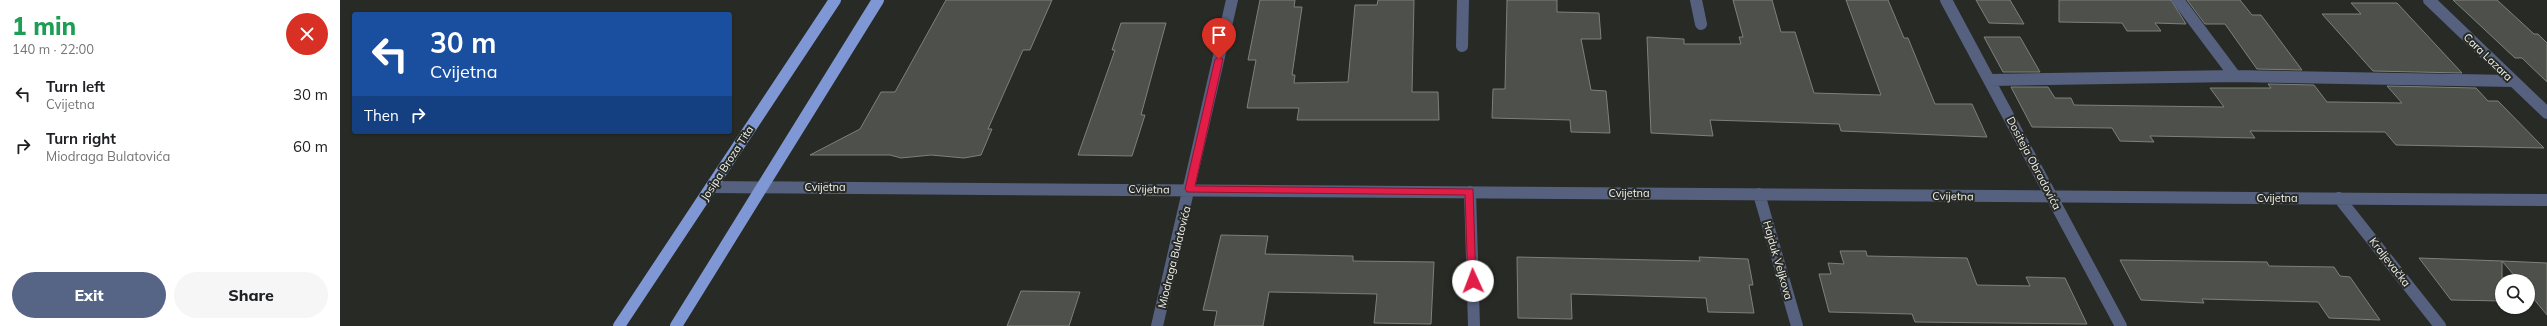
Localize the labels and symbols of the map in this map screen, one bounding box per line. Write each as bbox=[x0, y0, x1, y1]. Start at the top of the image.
pin bbox=[1202, 18, 1236, 59]
street label: Cara Lazara bbox=[2461, 30, 2515, 84]
street label: Dositeja Obradovića bbox=[2004, 114, 2064, 212]
street label: Josipa Broza Tita bbox=[698, 123, 756, 203]
street label: Cvijetna bbox=[804, 180, 846, 194]
street label: Cvijetna bbox=[1128, 182, 1170, 196]
street label: Cvijetna bbox=[1608, 186, 1650, 200]
street label: Cvijetna bbox=[1932, 189, 1974, 203]
street label: Cvijetna bbox=[2256, 191, 2298, 205]
street label: Miodraga Bulatovića bbox=[1154, 204, 1194, 310]
street label: Hajduk Veljkova bbox=[1760, 219, 1796, 301]
street label: Kraljevačka bbox=[2366, 235, 2414, 289]
position arrow bbox=[1452, 260, 1494, 302]

